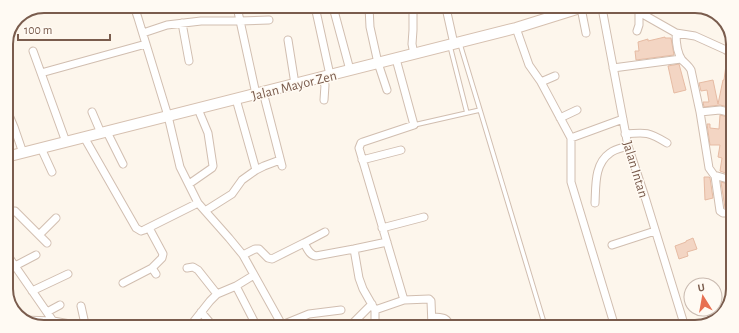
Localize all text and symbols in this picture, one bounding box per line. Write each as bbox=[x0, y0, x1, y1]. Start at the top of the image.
scale bar bbox=[18, 16, 110, 42]
text: 100 m bbox=[24, 24, 52, 36]
street label: Jalan Mayor Zen bbox=[250, 69, 338, 103]
street label: Jalan Intan bbox=[620, 139, 650, 199]
north arrow bbox=[683, 277, 723, 317]
text: U bbox=[697, 282, 706, 294]

